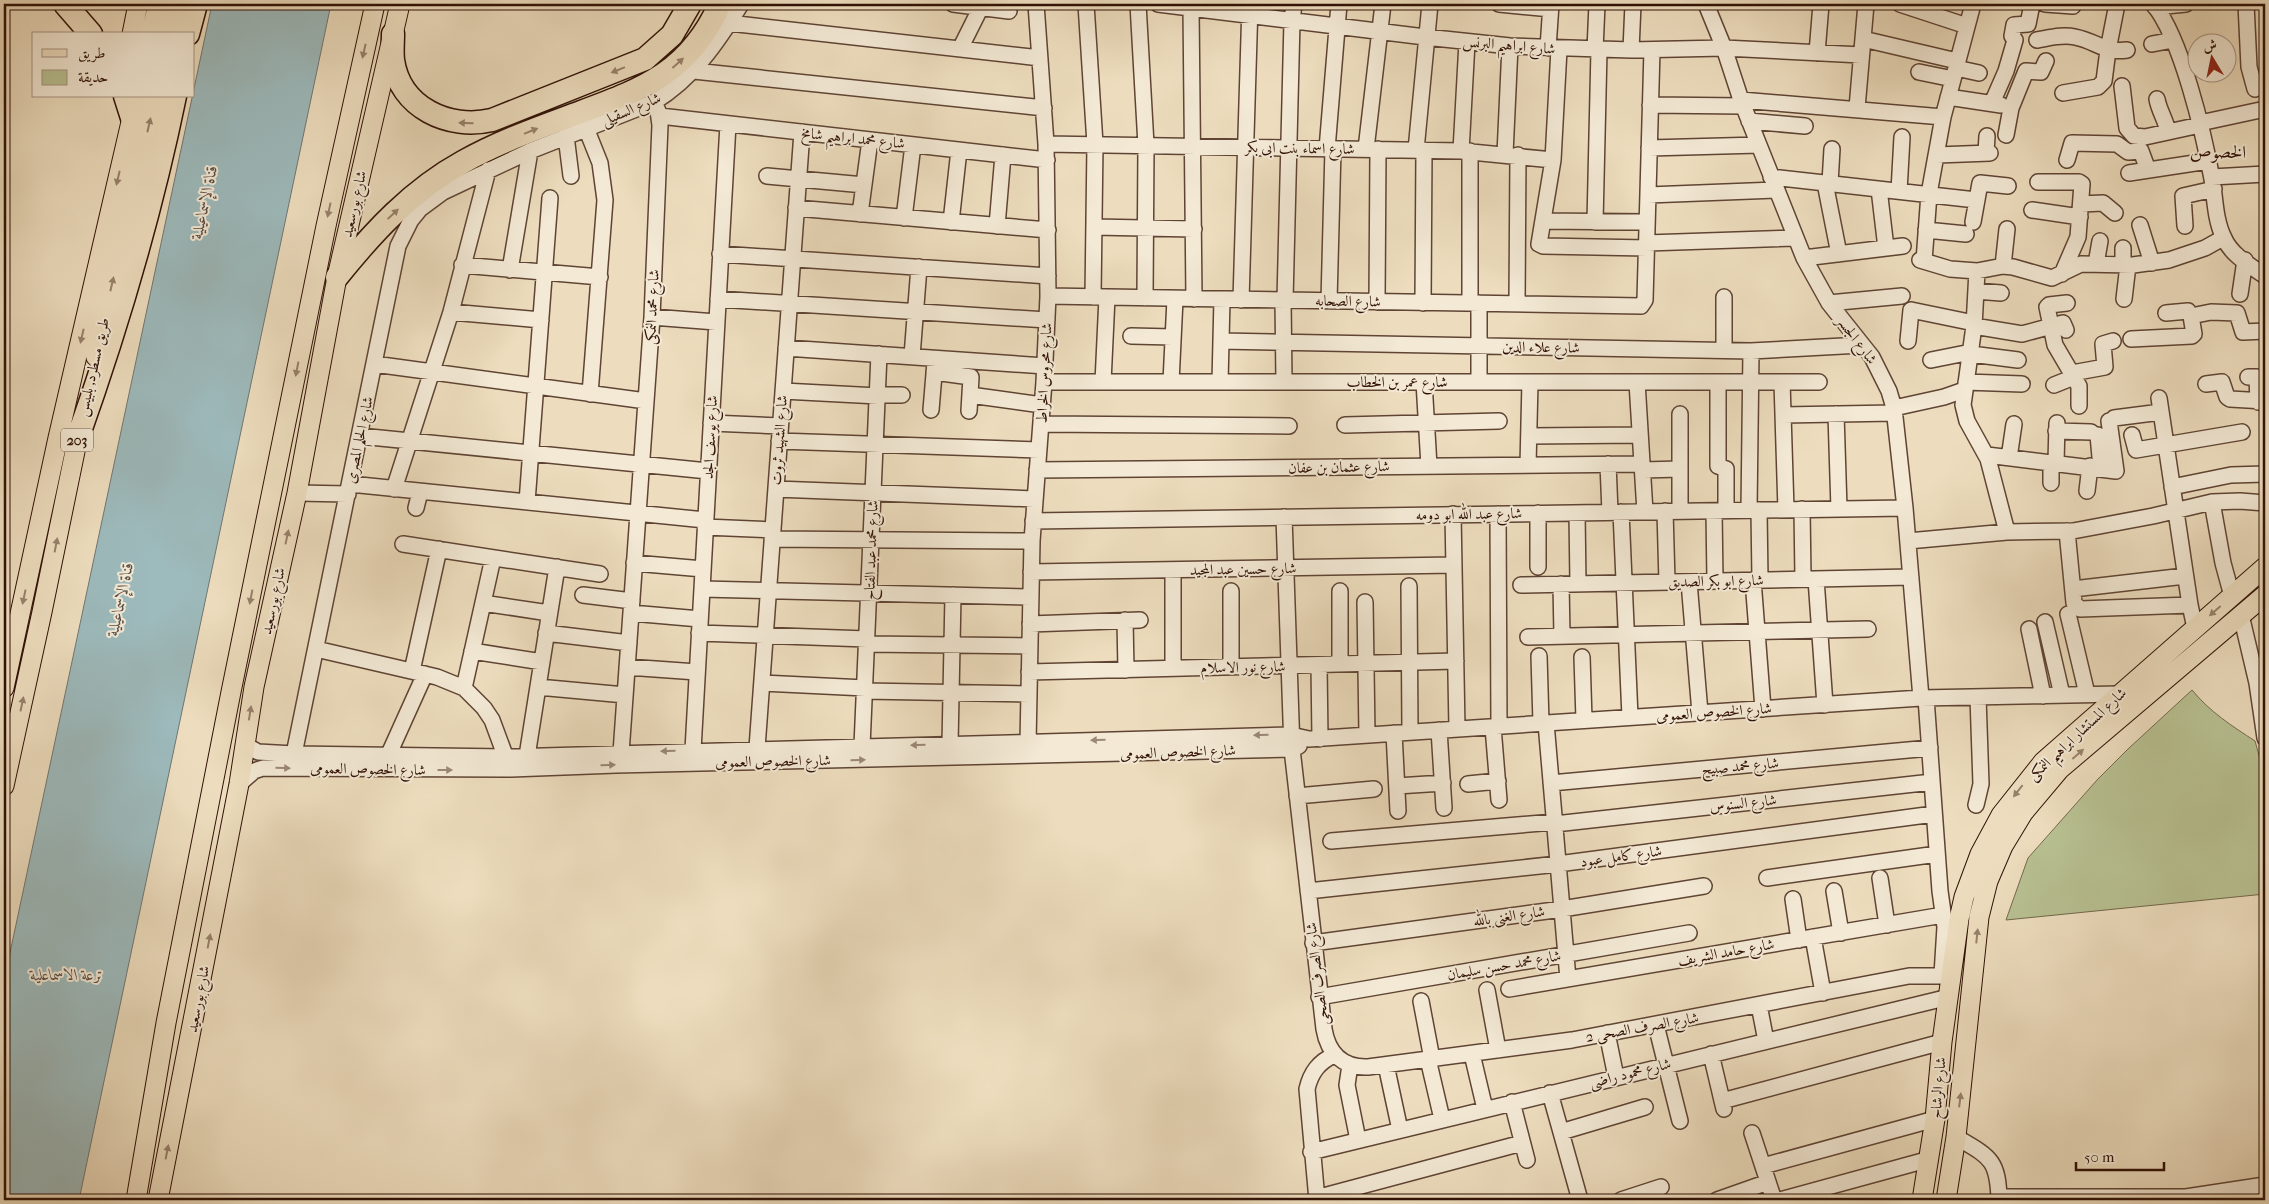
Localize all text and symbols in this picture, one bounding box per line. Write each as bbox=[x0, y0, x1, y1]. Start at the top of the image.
legend bbox=[32, 32, 195, 98]
street label: شارع ابراهيم البرنس bbox=[1461, 32, 1556, 64]
north arrow bbox=[2186, 32, 2236, 82]
text: ش bbox=[2202, 36, 2218, 55]
text: طريق bbox=[78, 44, 105, 63]
one-way arrow bbox=[360, 44, 368, 59]
one-way arrow bbox=[671, 57, 683, 69]
one-way arrow bbox=[611, 66, 625, 74]
text: حديقة bbox=[78, 68, 108, 86]
street label: شارع السقيلى bbox=[599, 88, 665, 133]
one-way arrow bbox=[145, 117, 153, 133]
one-way arrow bbox=[458, 119, 474, 127]
street label: شارع محمد ابراهيم شامخ bbox=[799, 124, 906, 158]
one-way arrow bbox=[524, 127, 539, 135]
street label: شارع اسماء بنت ابى بكر bbox=[1243, 138, 1355, 162]
district label: الخصوص bbox=[2190, 142, 2246, 163]
water label: قناة الإسماعيلية bbox=[187, 163, 223, 243]
street label: شارع بورسعيد bbox=[338, 169, 374, 240]
one-way arrow bbox=[114, 170, 122, 185]
one-way arrow bbox=[325, 202, 333, 218]
one-way arrow bbox=[387, 208, 399, 220]
street label: شارع محمد النمكى bbox=[641, 269, 667, 345]
one-way arrow bbox=[108, 276, 116, 291]
street label: شارع الصحابه bbox=[1315, 291, 1381, 315]
street label: شارع الجسر bbox=[1829, 311, 1881, 370]
street label: طريق مسطرد, بلبيس bbox=[73, 316, 114, 418]
street label: شارع محروس الخراط bbox=[1032, 322, 1060, 424]
one-way arrow bbox=[78, 329, 86, 344]
street label: شارع علاء الدين bbox=[1502, 337, 1580, 361]
one-way arrow bbox=[293, 362, 301, 377]
street label: شارع عمر بن الخطاب bbox=[1347, 373, 1447, 395]
street label: شارع الشهيد ثروت bbox=[767, 394, 795, 486]
street label: شارع الحلم المصرى bbox=[341, 395, 383, 486]
street label: شارع يوسف الجد bbox=[699, 395, 725, 480]
road number: 203 bbox=[61, 428, 93, 452]
street label: شارع عثمان بن عفان bbox=[1288, 457, 1390, 481]
street label: شارع محمد عبد الفتاح bbox=[860, 500, 886, 601]
street label: شارع عبد الله ابو دومه bbox=[1415, 501, 1523, 528]
one-way arrow bbox=[283, 529, 291, 544]
one-way arrow bbox=[52, 537, 60, 553]
street label: شارع حسين عبد المجيد bbox=[1189, 559, 1297, 583]
water label: قناة الإسماعيلية bbox=[103, 560, 139, 640]
street label: شارع بورسعيد bbox=[257, 566, 293, 637]
street label: شارع ابو بكر الصديق bbox=[1668, 571, 1764, 595]
one-way arrow bbox=[20, 590, 28, 605]
one-way arrow bbox=[246, 590, 254, 606]
one-way arrow bbox=[2209, 605, 2222, 616]
street label: شارع نور الاسلام bbox=[1200, 657, 1286, 681]
street label: شارع المستشار ابراهيم النمكى bbox=[2024, 684, 2134, 789]
one-way arrow bbox=[18, 696, 26, 711]
street label: شارع الخصوص العمومى bbox=[1656, 699, 1773, 729]
one-way arrow bbox=[246, 704, 254, 720]
one-way arrow bbox=[1252, 732, 1268, 740]
one-way arrow bbox=[1090, 737, 1106, 745]
one-way arrow bbox=[910, 741, 926, 749]
street label: شارع الخصوص العمومى bbox=[1120, 741, 1236, 767]
one-way arrow bbox=[660, 747, 676, 755]
one-way arrow bbox=[2072, 748, 2085, 759]
street label: شارع الخصوص العمومى bbox=[715, 751, 831, 775]
street label: شارع محمد صبيح bbox=[1700, 754, 1780, 783]
one-way arrow bbox=[850, 755, 866, 763]
street label: شارع الخصوص العمومى bbox=[310, 759, 426, 783]
one-way arrow bbox=[600, 761, 616, 769]
one-way arrow bbox=[275, 764, 291, 772]
one-way arrow bbox=[437, 766, 453, 774]
one-way arrow bbox=[2013, 784, 2024, 797]
street label: شارع السنوس bbox=[1709, 791, 1778, 819]
street label: شارع كامل عبود bbox=[1579, 841, 1664, 875]
street label: شارع الغنى بالله bbox=[1472, 899, 1547, 934]
street label: شارع الصرف الصحى bbox=[1302, 921, 1336, 1027]
one-way arrow bbox=[1973, 928, 1981, 944]
one-way arrow bbox=[205, 933, 213, 949]
street label: شارع حامد الشريف bbox=[1676, 935, 1776, 973]
street label: شارع محمد حسن سليمان bbox=[1446, 946, 1563, 988]
street label: شارع بورسعيد bbox=[183, 964, 217, 1035]
water label: ترعة الاسماعلية bbox=[28, 965, 104, 984]
street label: شارع الصرف الصحى 2 bbox=[1584, 1008, 1701, 1050]
street label: شارع محمود راضى bbox=[1587, 1054, 1674, 1096]
street label: شارع الرشاح bbox=[1926, 1056, 1954, 1120]
one-way arrow bbox=[1956, 1092, 1964, 1108]
scale bar bbox=[2076, 1139, 2164, 1171]
one-way arrow bbox=[164, 1144, 172, 1160]
text: 50 m bbox=[2084, 1148, 2115, 1166]

